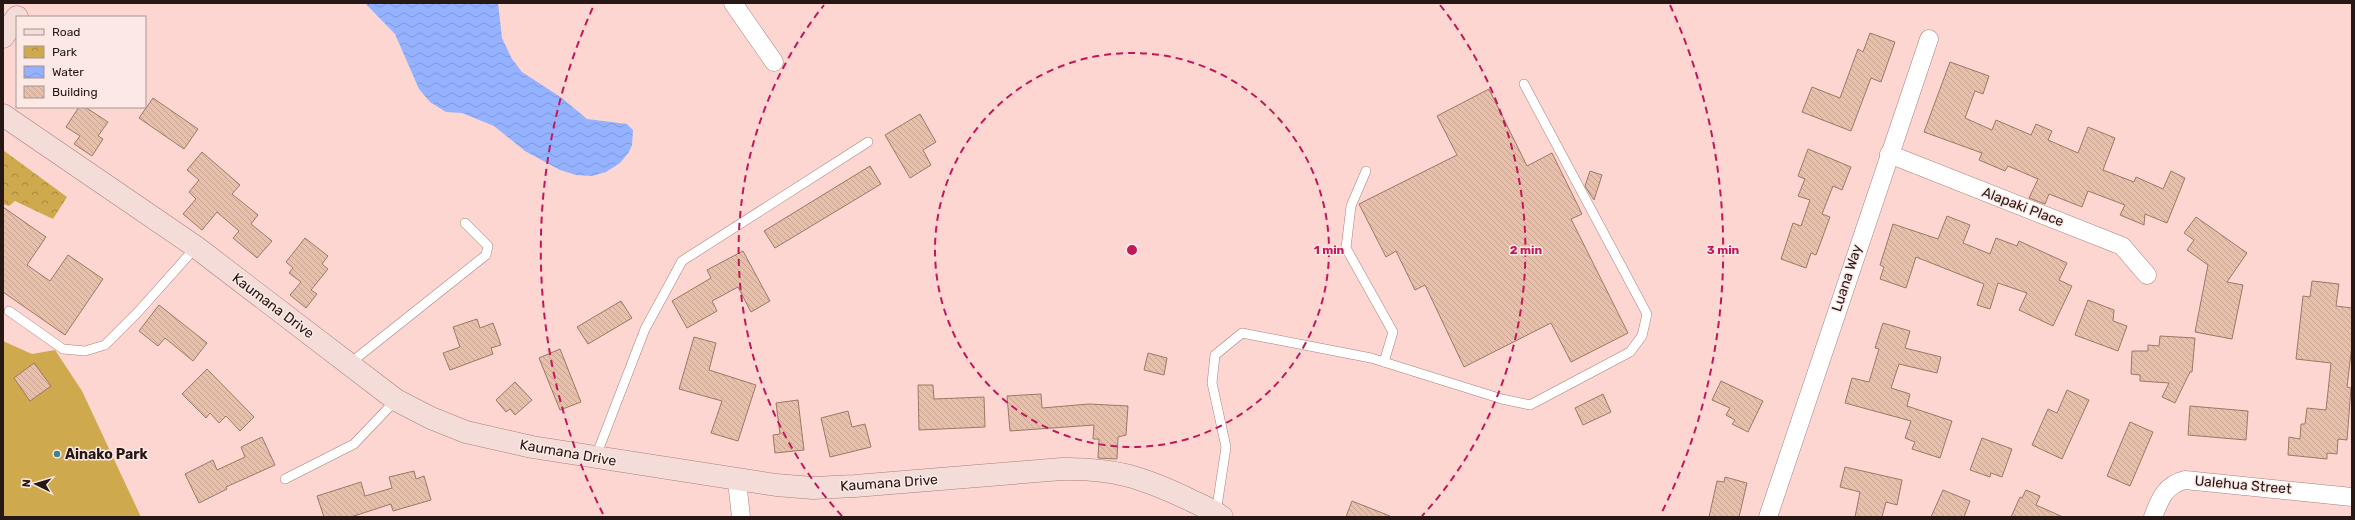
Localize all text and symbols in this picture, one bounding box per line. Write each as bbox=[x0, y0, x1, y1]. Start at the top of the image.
legend bbox=[16, 16, 146, 108]
text: Road bbox=[52, 25, 80, 39]
text: Park bbox=[52, 45, 78, 59]
text: Water bbox=[52, 65, 84, 79]
text: Building bbox=[52, 85, 98, 99]
street label: Alapaki Place bbox=[1980, 184, 2066, 230]
street label: Luana Way bbox=[1828, 242, 1866, 314]
centre of rings bbox=[1125, 243, 1139, 257]
text: 1 min bbox=[1314, 243, 1345, 257]
text: 2 min bbox=[1510, 243, 1543, 257]
text: 3 min bbox=[1707, 243, 1740, 257]
street label: Kaumana Drive bbox=[229, 270, 317, 342]
street label: Kaumana Drive bbox=[518, 436, 618, 470]
place label: Ainako Park bbox=[65, 446, 149, 463]
marker: Ainako Park bbox=[52, 449, 62, 459]
north arrow bbox=[16, 464, 56, 504]
street label: Kaumana Drive bbox=[840, 471, 939, 495]
street label: Ualehua Street bbox=[2194, 472, 2293, 498]
text: N bbox=[20, 479, 33, 488]

